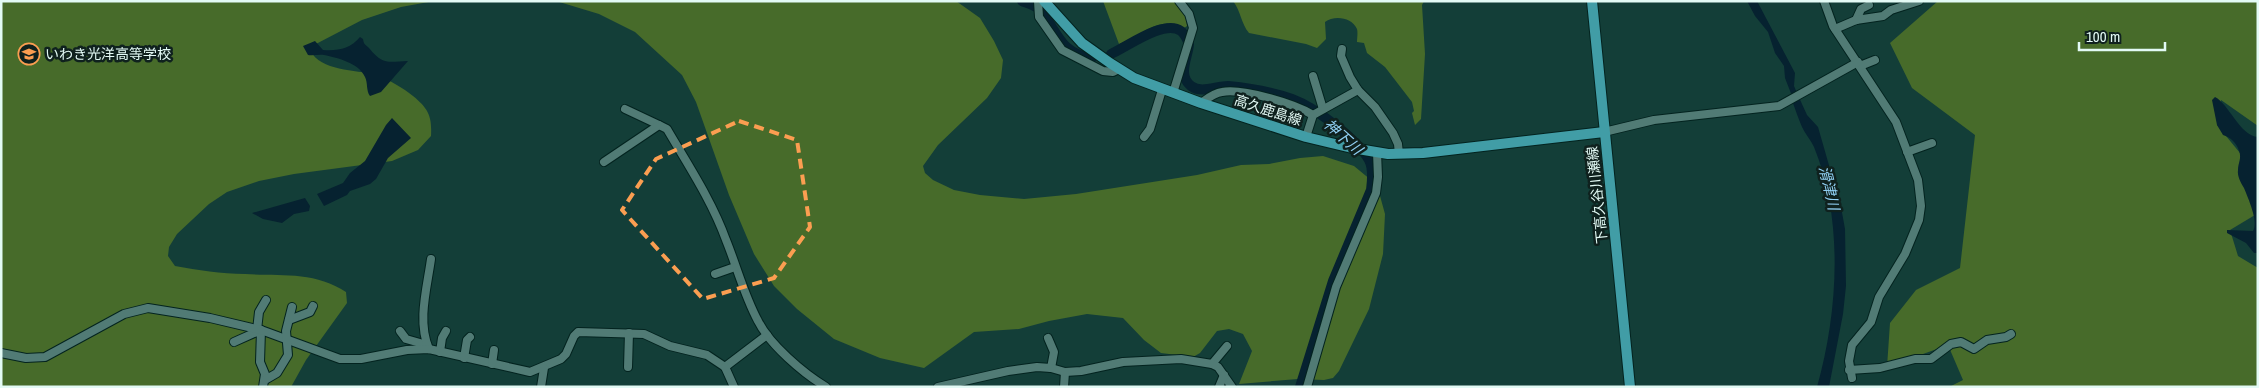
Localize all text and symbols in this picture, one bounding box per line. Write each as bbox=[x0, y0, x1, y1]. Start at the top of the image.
scale bar bbox=[2079, 20, 2165, 52]
text: 100 m bbox=[2086, 26, 2120, 47]
school or university icon: いわき光洋高等学校 bbox=[17, 42, 41, 66]
place label: いわき光洋高等学校 bbox=[45, 45, 171, 63]
street label: 高久鹿島線 bbox=[1232, 91, 1304, 129]
water label: 神下川 bbox=[1320, 114, 1369, 161]
street label: 下高久谷川瀬線 bbox=[1583, 145, 1611, 245]
water label: 滑津川 bbox=[1814, 164, 1845, 214]

